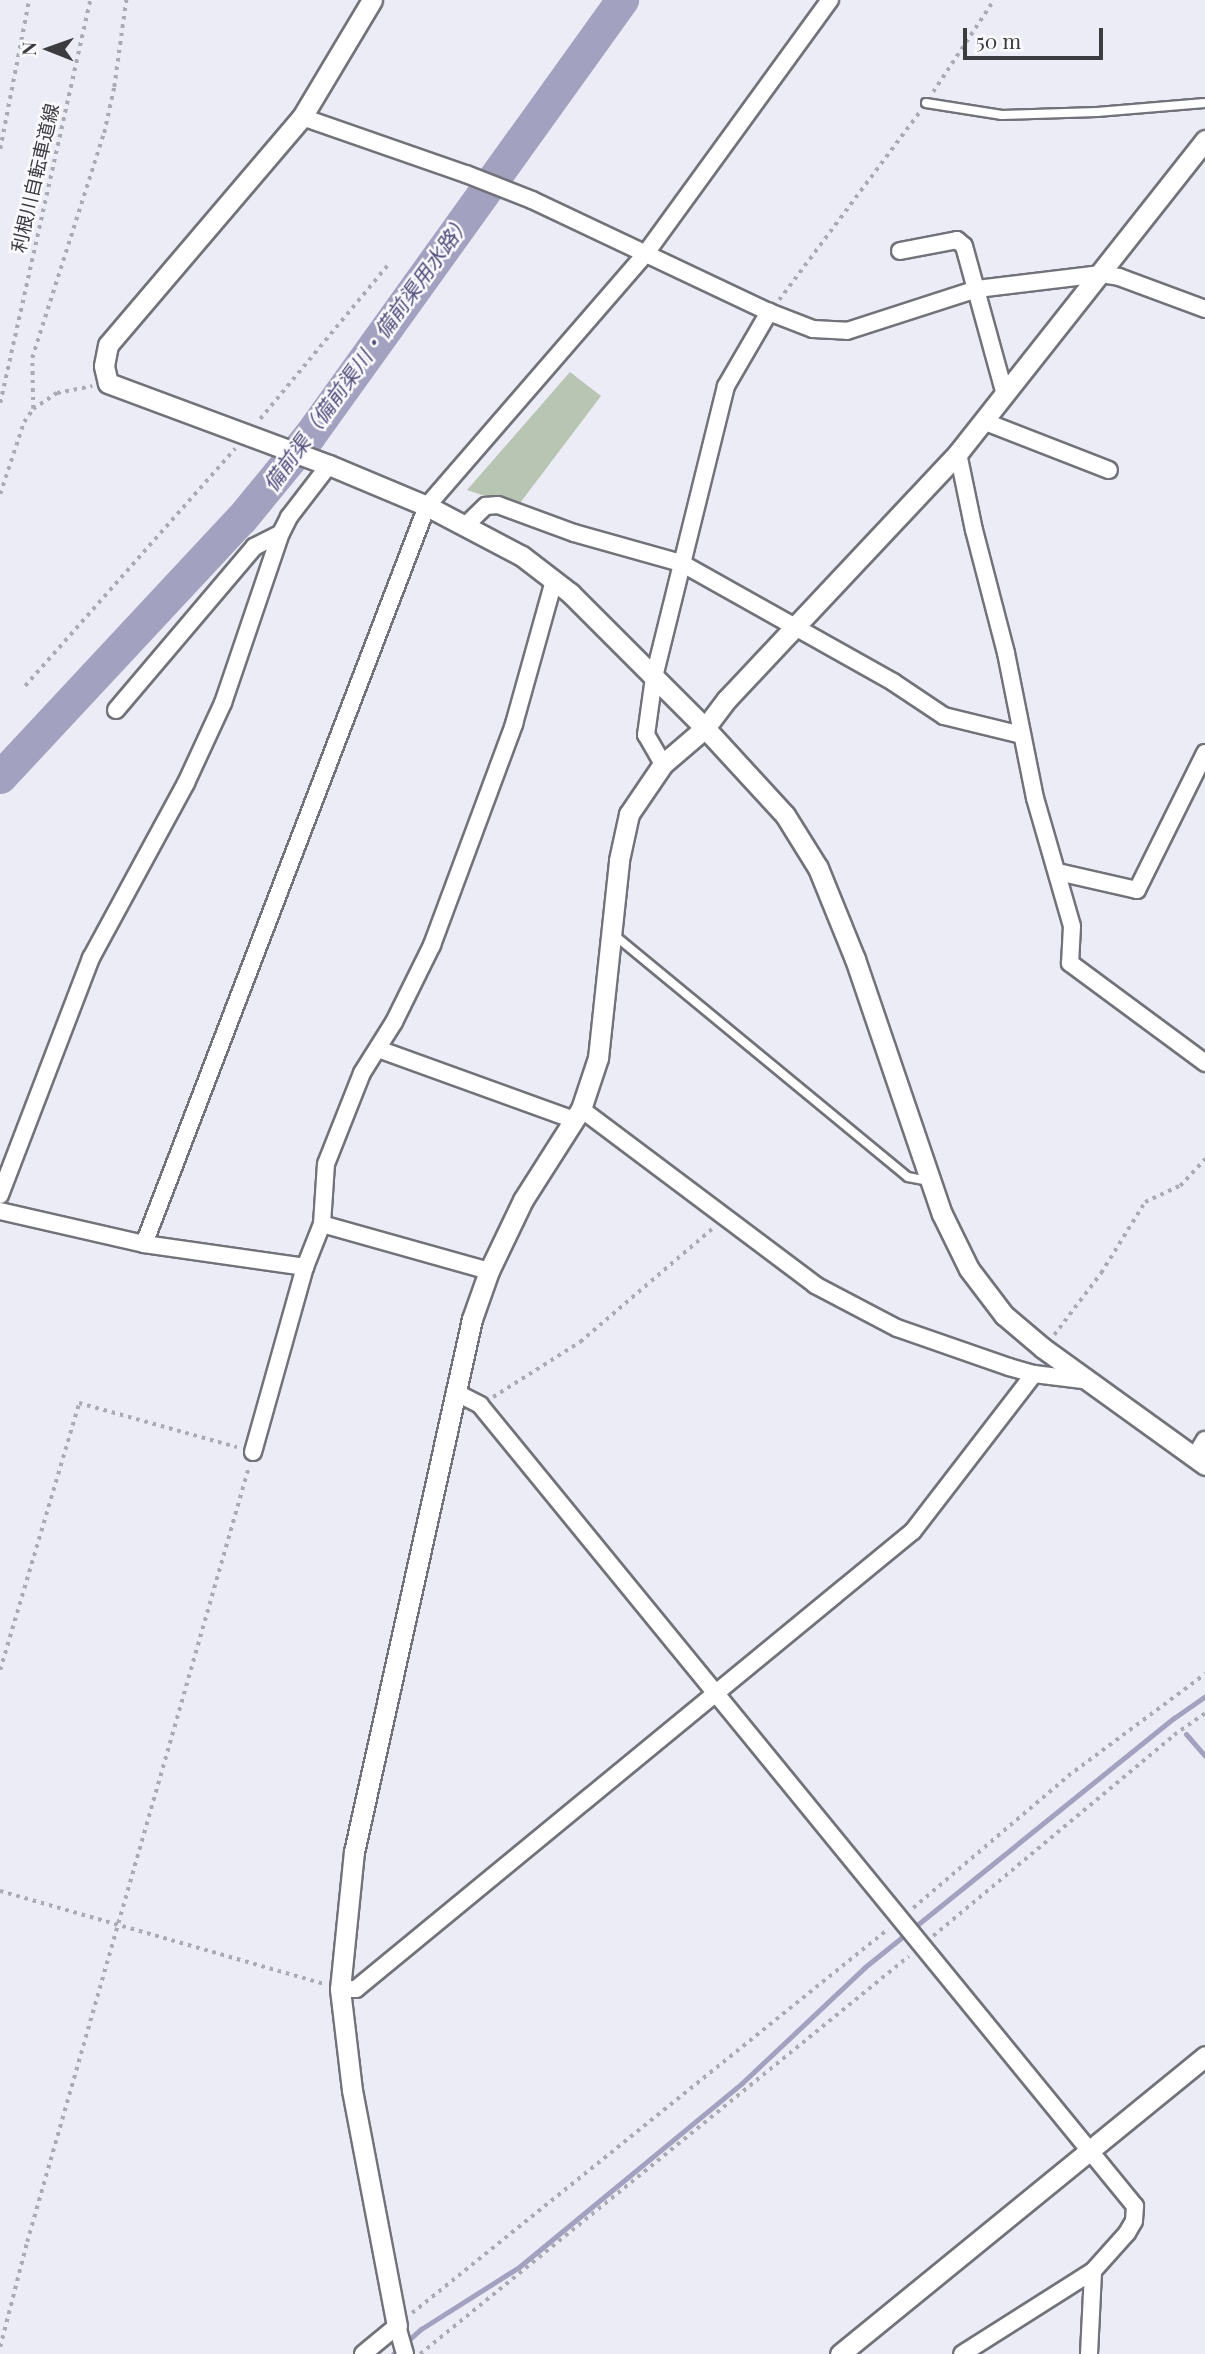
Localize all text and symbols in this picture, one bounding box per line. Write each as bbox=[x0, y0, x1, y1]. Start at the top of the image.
north arrow bbox=[14, 14, 84, 84]
scale bar bbox=[967, 14, 1107, 58]
text: 50 m bbox=[976, 26, 1021, 54]
text: N bbox=[15, 42, 41, 56]
street label: 利根川自転車道線 bbox=[7, 101, 63, 255]
water label: 備前渠（備前渠川・備前渠用水路） bbox=[257, 209, 475, 495]

